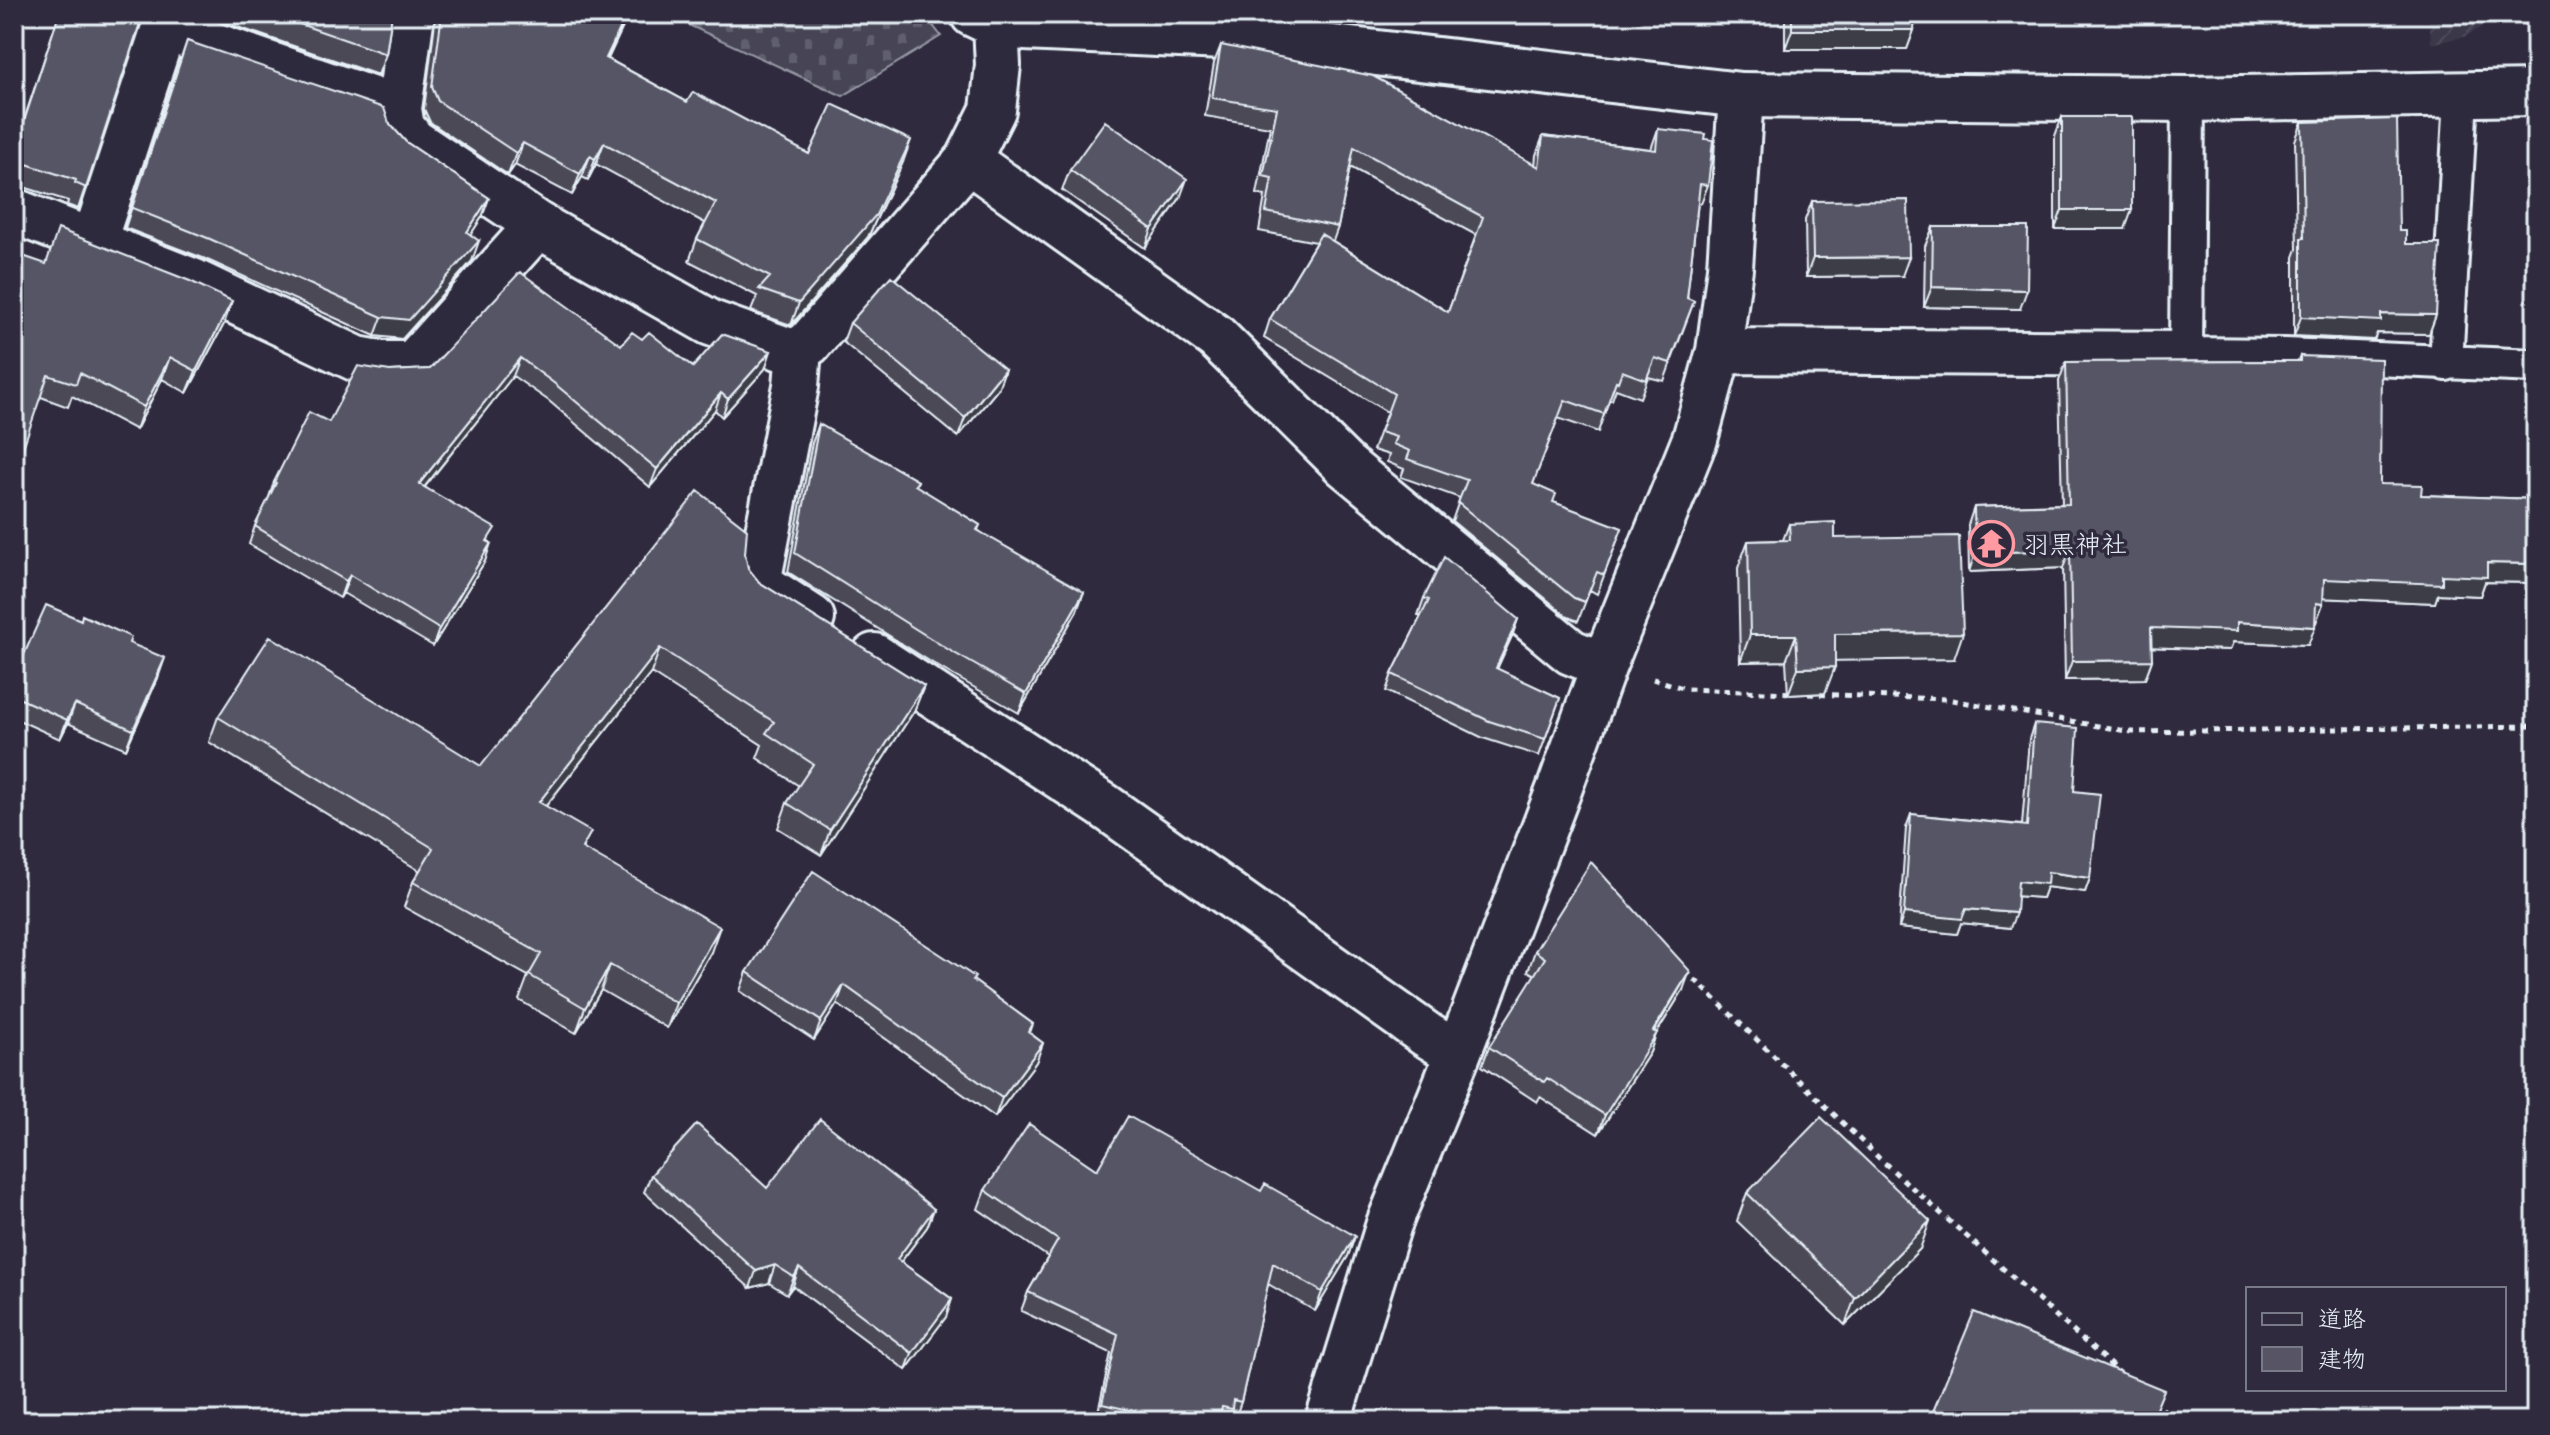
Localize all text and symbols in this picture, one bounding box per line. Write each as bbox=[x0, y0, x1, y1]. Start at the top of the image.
temple icon: 羽黒神社 bbox=[1968, 520, 2016, 568]
place label: 羽黒神社 bbox=[2023, 528, 2127, 560]
legend bbox=[2246, 1287, 2506, 1391]
text: 道路 bbox=[2318, 1304, 2366, 1333]
text: 建物 bbox=[2318, 1344, 2366, 1373]

